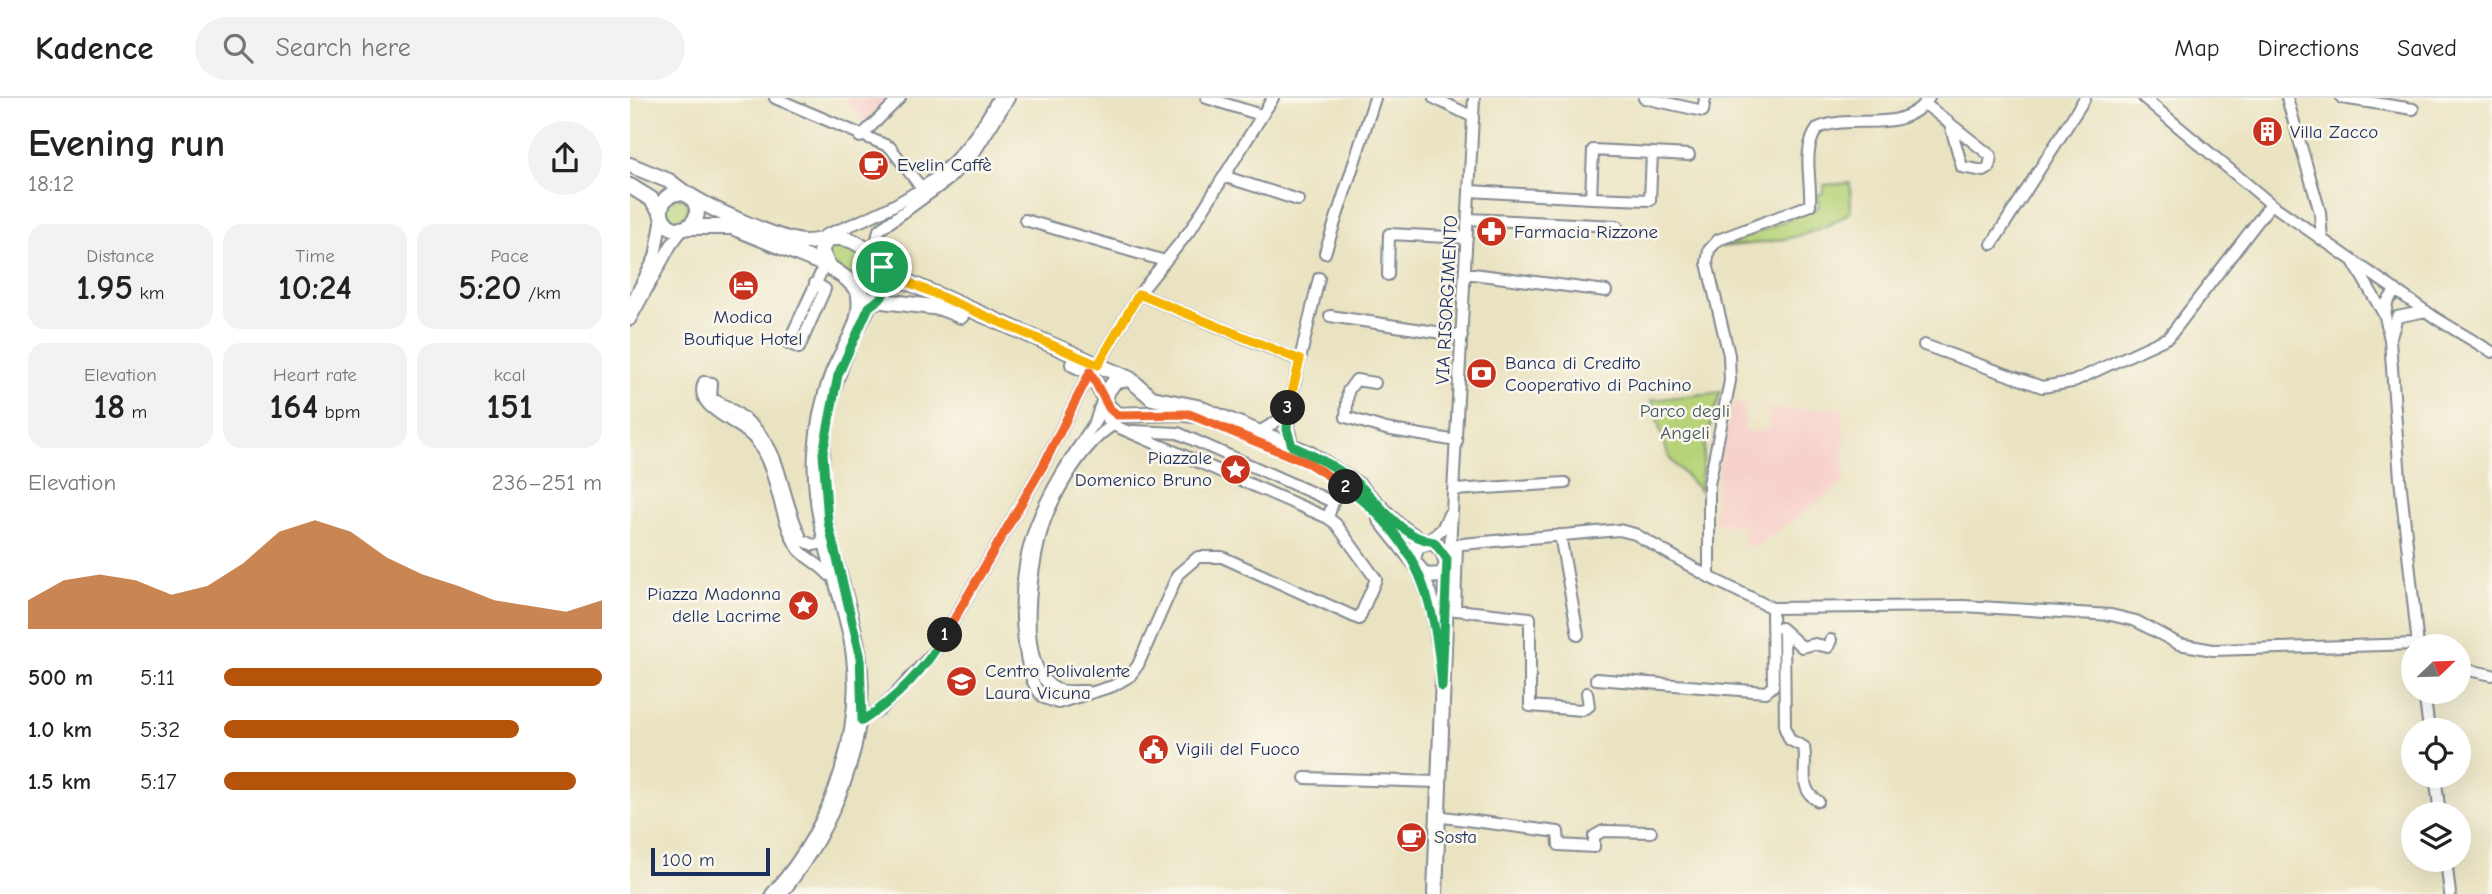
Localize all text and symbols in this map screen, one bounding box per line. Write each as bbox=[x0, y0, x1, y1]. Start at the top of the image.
search box bbox=[195, 17, 685, 80]
text: Kadence bbox=[35, 29, 153, 67]
icon: search bbox=[219, 29, 257, 67]
text: Search here bbox=[275, 33, 411, 63]
text: Map bbox=[2174, 34, 2220, 62]
text: Directions bbox=[2258, 34, 2359, 62]
text: Saved bbox=[2397, 34, 2457, 62]
building icon: Villa Zacco bbox=[2250, 115, 2284, 149]
button: share bbox=[528, 121, 602, 195]
place label: Villa Zacco bbox=[2290, 121, 2378, 143]
text: Evening run bbox=[28, 122, 225, 166]
cafe icon: Evelin Caffè bbox=[857, 148, 891, 182]
place label: Evelin Caffè bbox=[897, 154, 992, 176]
text: 18:12 bbox=[28, 170, 74, 197]
street label: VIA RISORGIMENTO bbox=[1432, 215, 1462, 385]
pharmacy icon: Farmacia Rizzone bbox=[1474, 215, 1508, 249]
place label: Farmacia Rizzone bbox=[1514, 221, 1658, 243]
pin bbox=[852, 237, 912, 297]
text: Distance bbox=[86, 245, 154, 267]
text: Time bbox=[295, 245, 335, 267]
text: Pace bbox=[491, 245, 529, 267]
icon: arrive bbox=[863, 248, 901, 286]
text: 1.95 bbox=[76, 267, 133, 308]
text: 10:24 bbox=[278, 267, 352, 308]
text: 5:20 bbox=[458, 267, 522, 308]
hotel icon: Modica Boutique Hotel bbox=[726, 269, 760, 303]
text: km bbox=[133, 282, 164, 304]
text: /km bbox=[522, 282, 561, 304]
place label: Modica Boutique Hotel bbox=[684, 306, 802, 350]
place label: Banca di Credito Cooperativo di Pachino bbox=[1505, 352, 1692, 396]
bank icon: Banca di Credito Cooperativo di Pachino bbox=[1465, 357, 1499, 391]
text: Elevation bbox=[84, 364, 157, 386]
text: Heart rate bbox=[273, 364, 357, 386]
text: kcal bbox=[494, 364, 526, 386]
text: 18 bbox=[93, 386, 125, 427]
text: 164 bbox=[270, 386, 318, 427]
text: 151 bbox=[487, 386, 533, 427]
pin: 3 bbox=[1270, 390, 1306, 426]
text: 3 bbox=[1283, 396, 1292, 418]
park label: Parco degli Angeli bbox=[1640, 400, 1730, 444]
text: m bbox=[125, 401, 147, 423]
text: bpm bbox=[318, 401, 360, 423]
place label: Piazzale Domenico Bruno bbox=[1075, 447, 1212, 491]
place icon: Piazzale Domenico Bruno bbox=[1218, 452, 1252, 486]
text: Elevation bbox=[28, 469, 116, 496]
text: 236–251 m bbox=[492, 469, 602, 496]
pin: 2 bbox=[1328, 470, 1364, 504]
text: 2 bbox=[1341, 475, 1350, 497]
place label: Piazza Madonna delle Lacrime bbox=[647, 583, 781, 627]
place icon: Piazza Madonna delle Lacrime bbox=[787, 588, 821, 622]
pin: 1 bbox=[928, 618, 962, 652]
text: 1 bbox=[941, 623, 948, 645]
north arrow bbox=[2401, 634, 2471, 704]
map controls bbox=[2401, 634, 2471, 872]
place label: Centro Polivalente Laura Vicuna bbox=[985, 660, 1130, 704]
text: 500 m bbox=[28, 664, 93, 691]
text: 5:11 bbox=[140, 664, 175, 691]
school or university icon: Centro Polivalente Laura Vicuna bbox=[945, 665, 979, 699]
text: 1.0 km bbox=[28, 716, 92, 743]
text: 5:32 bbox=[140, 716, 180, 743]
button: locate bbox=[2401, 718, 2471, 788]
public building icon: Vigili del Fuoco bbox=[1136, 732, 1170, 766]
place label: Vigili del Fuoco bbox=[1176, 738, 1300, 760]
text: 1.5 km bbox=[28, 768, 91, 795]
text: 5:17 bbox=[140, 768, 177, 795]
button: layers bbox=[2401, 802, 2471, 872]
cafe icon: Sosta bbox=[1394, 820, 1428, 854]
place label: Sosta bbox=[1434, 826, 1477, 848]
scale bar bbox=[651, 845, 770, 877]
text: 100 m bbox=[662, 849, 715, 871]

